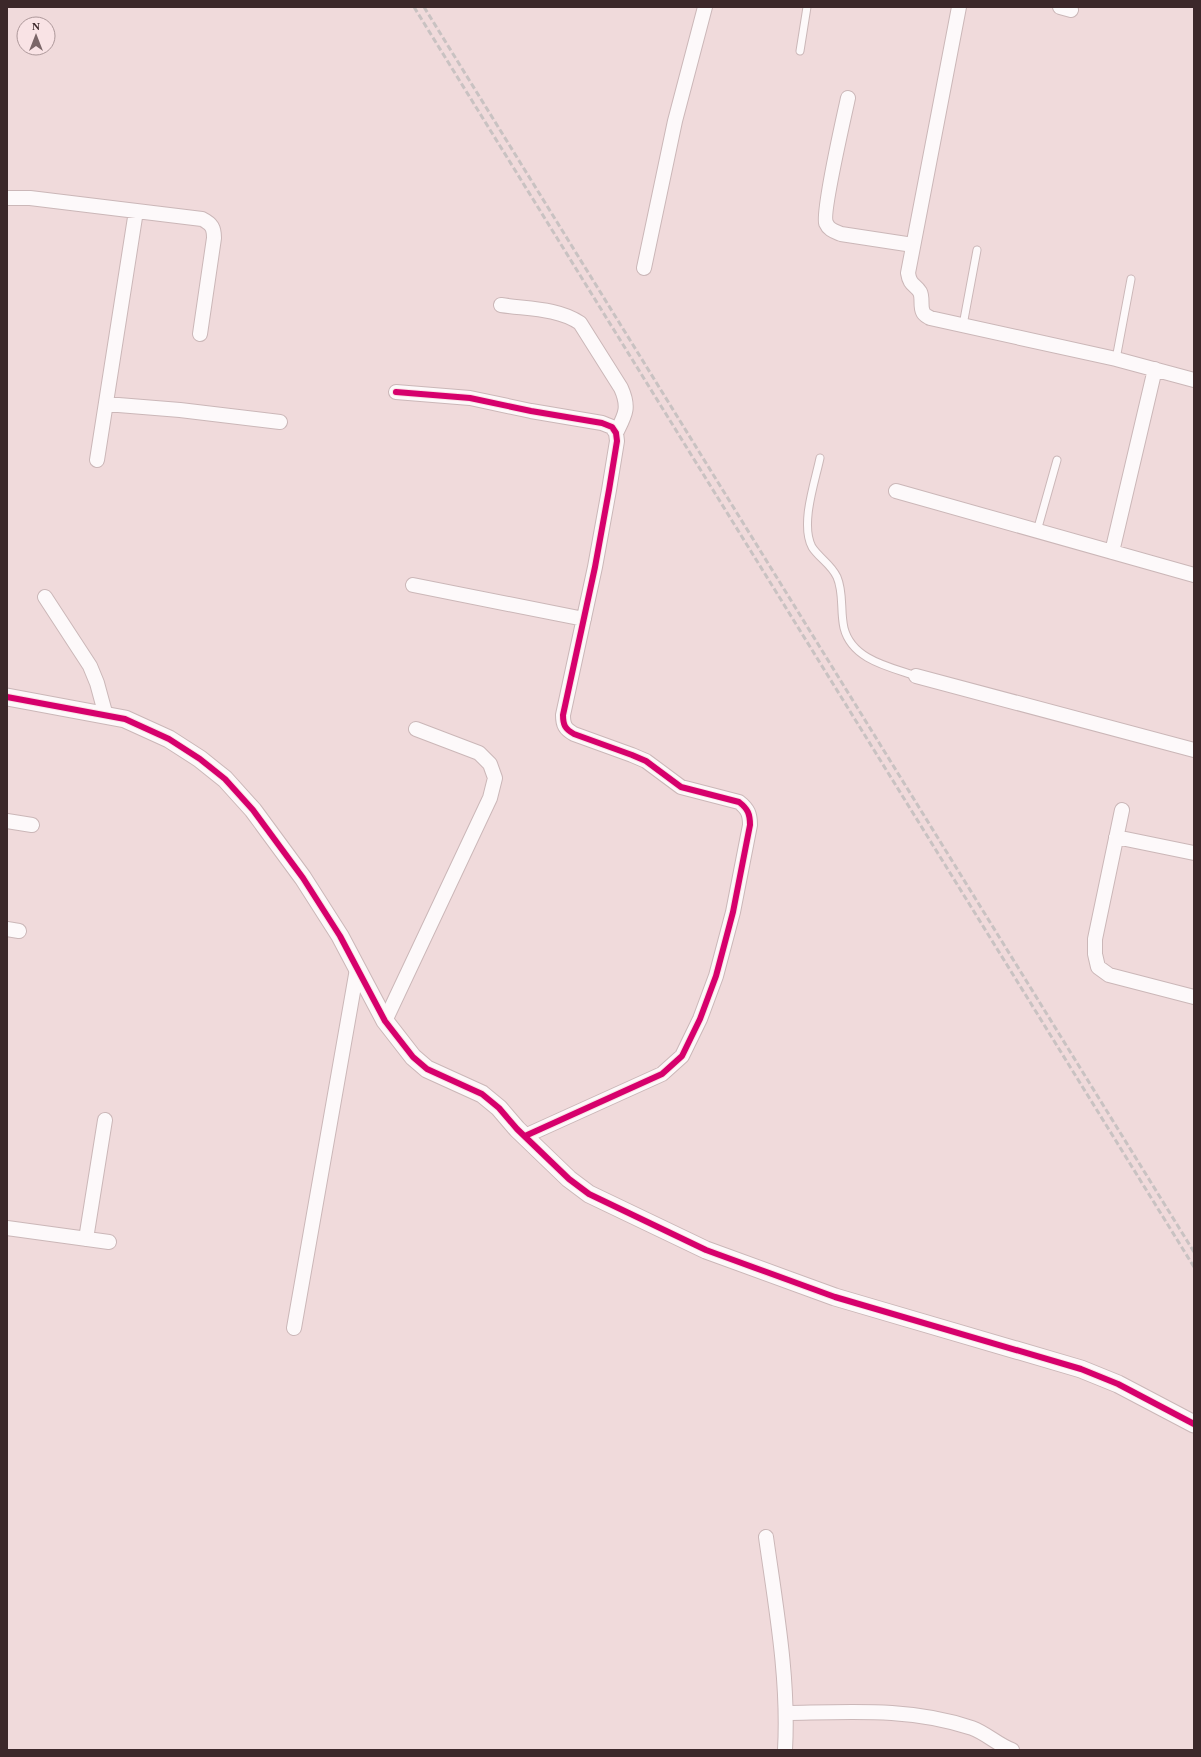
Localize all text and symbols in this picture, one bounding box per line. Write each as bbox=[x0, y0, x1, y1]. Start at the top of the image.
north arrow bbox=[16, 16, 56, 56]
text: N bbox=[32, 20, 40, 32]

